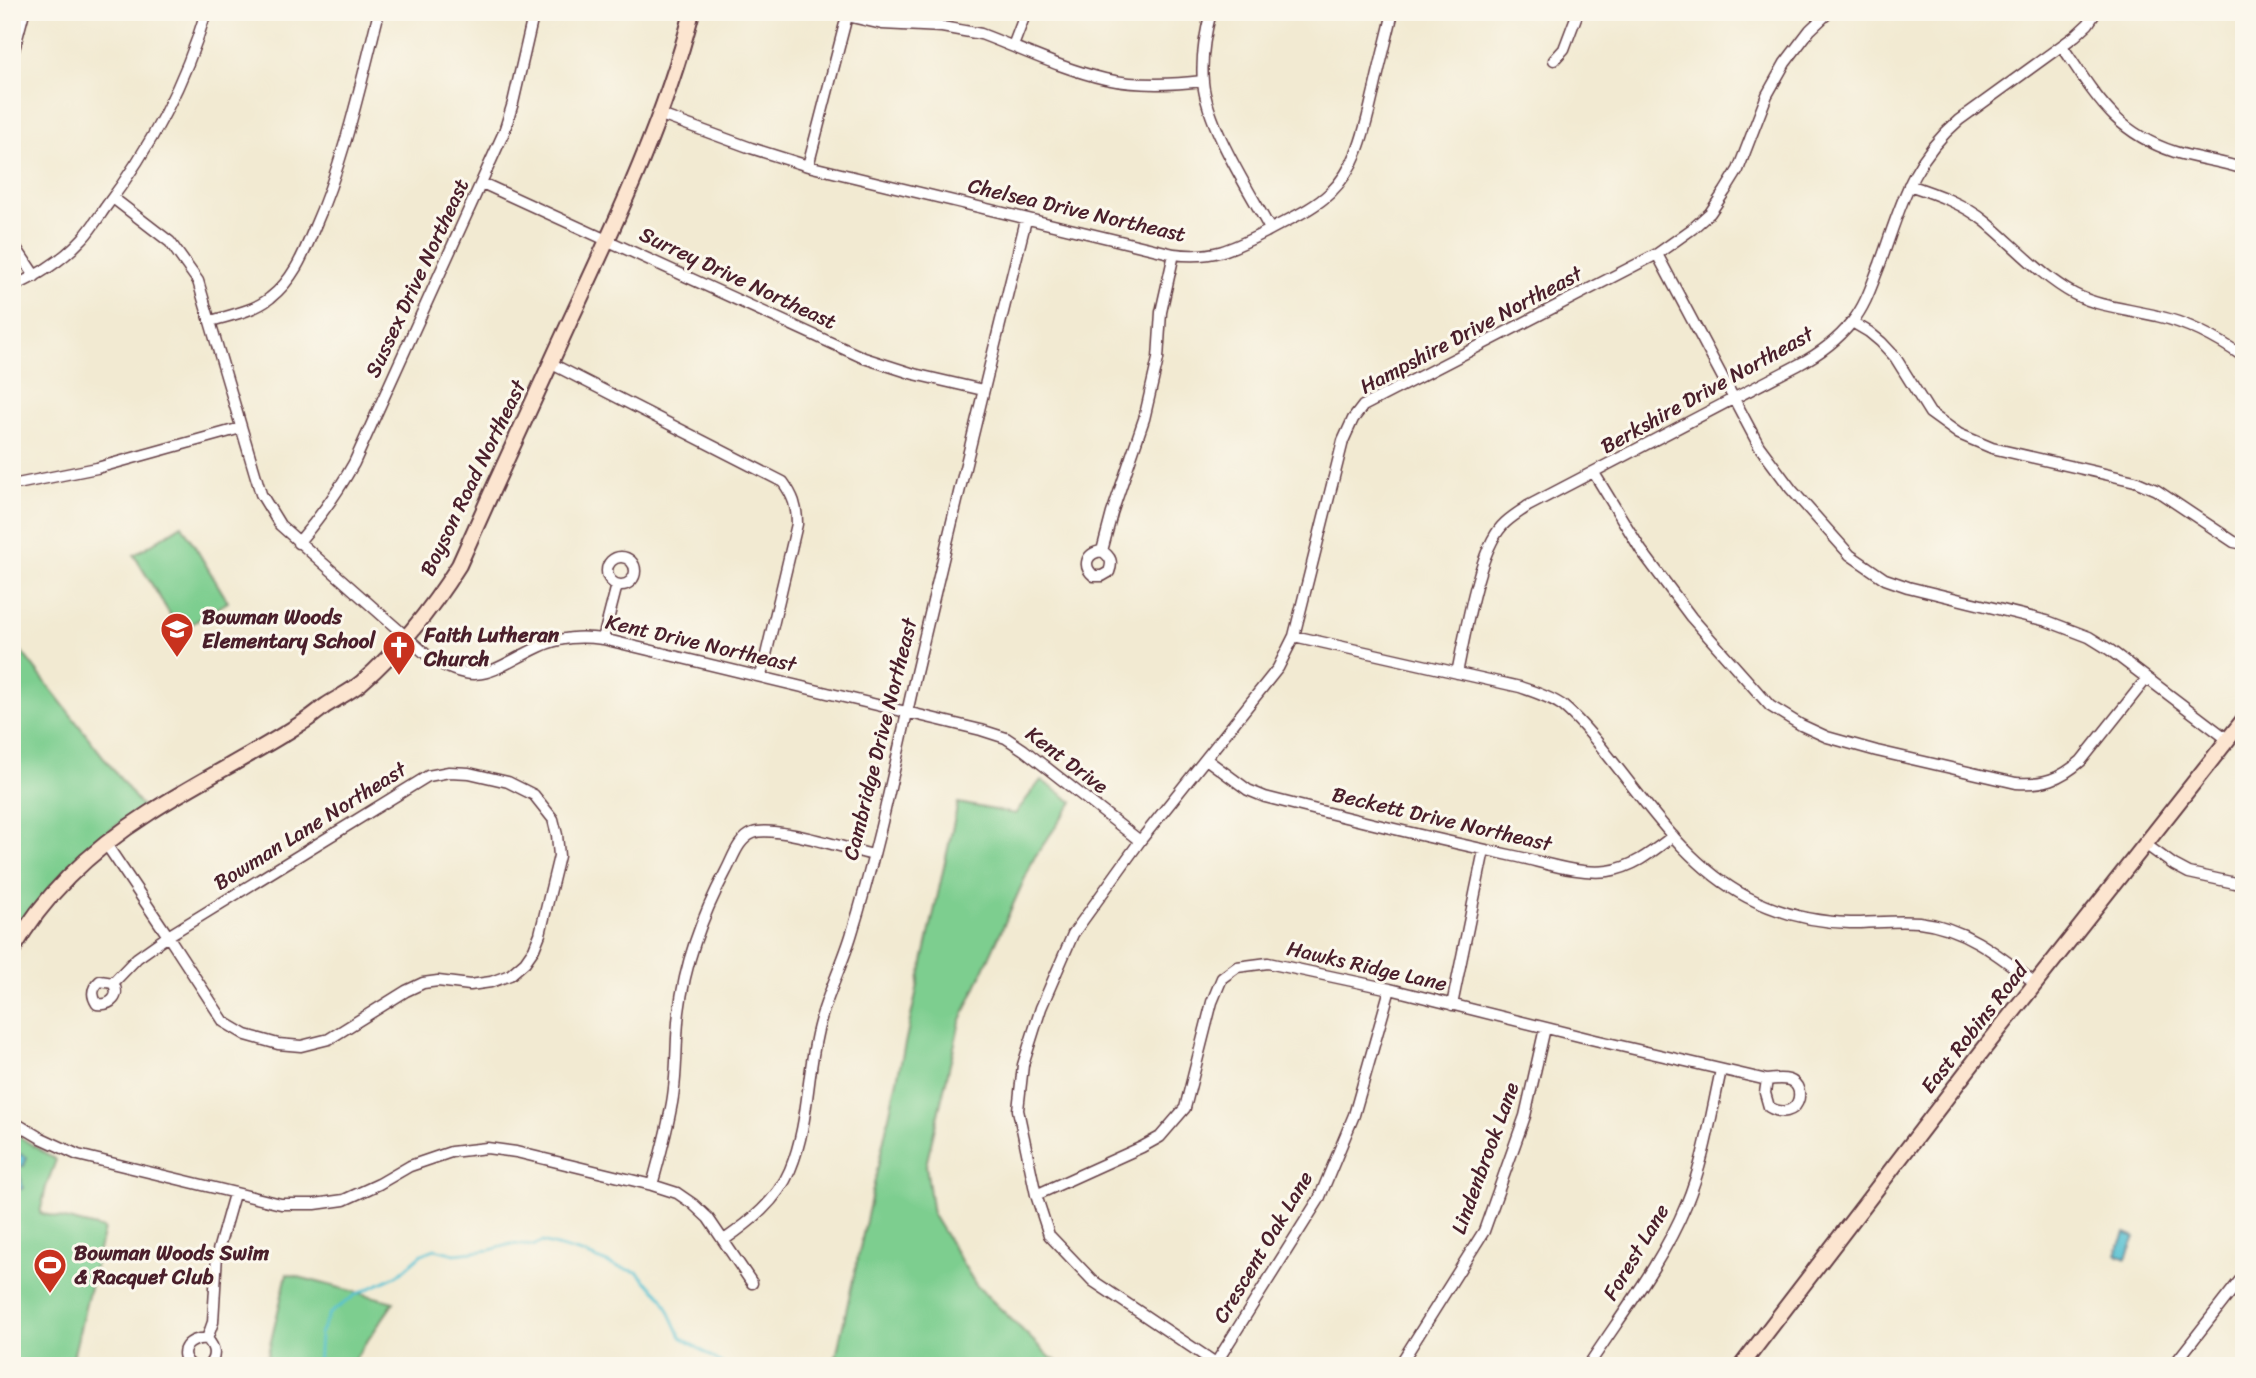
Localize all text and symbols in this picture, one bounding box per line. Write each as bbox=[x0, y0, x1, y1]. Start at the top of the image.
street label: Chelsea Drive Northeast bbox=[964, 166, 1190, 254]
street label: Sussex Drive Northeast bbox=[354, 172, 480, 384]
street label: Surrey Drive Northeast bbox=[633, 215, 843, 341]
street label: Hampshire Drive Northeast bbox=[1353, 254, 1591, 405]
street label: Berkshire Drive Northeast bbox=[1593, 315, 1822, 465]
street label: Boyson Road Northeast bbox=[409, 372, 538, 583]
place label: Bowman Woods Elementary School bbox=[202, 598, 376, 660]
street label: Kent Drive Northeast bbox=[602, 603, 802, 684]
school or university icon: Bowman Woods Elementary School bbox=[158, 610, 196, 659]
street label: Cambridge Drive Northeast bbox=[832, 612, 929, 864]
place label: Faith Lutheran Church bbox=[423, 616, 560, 678]
church icon: Faith Lutheran Church bbox=[380, 628, 418, 677]
street label: Kent Drive bbox=[1017, 716, 1117, 804]
street label: Bowman Lane Northeast bbox=[206, 750, 416, 901]
street label: Beckett Drive Northeast bbox=[1328, 775, 1557, 863]
street label: Hawks Ridge Lane bbox=[1283, 929, 1451, 1003]
street label: East Robins Road bbox=[1910, 952, 2039, 1102]
street label: Lindenbrook Lane bbox=[1440, 1077, 1530, 1239]
street label: Crescent Oak Lane bbox=[1202, 1163, 1324, 1331]
street label: Forest Lane bbox=[1592, 1196, 1680, 1308]
place label: Bowman Woods Swim & Racquet Club bbox=[74, 1234, 270, 1296]
sports icon: Bowman Woods Swim & Racquet Club bbox=[31, 1246, 69, 1295]

